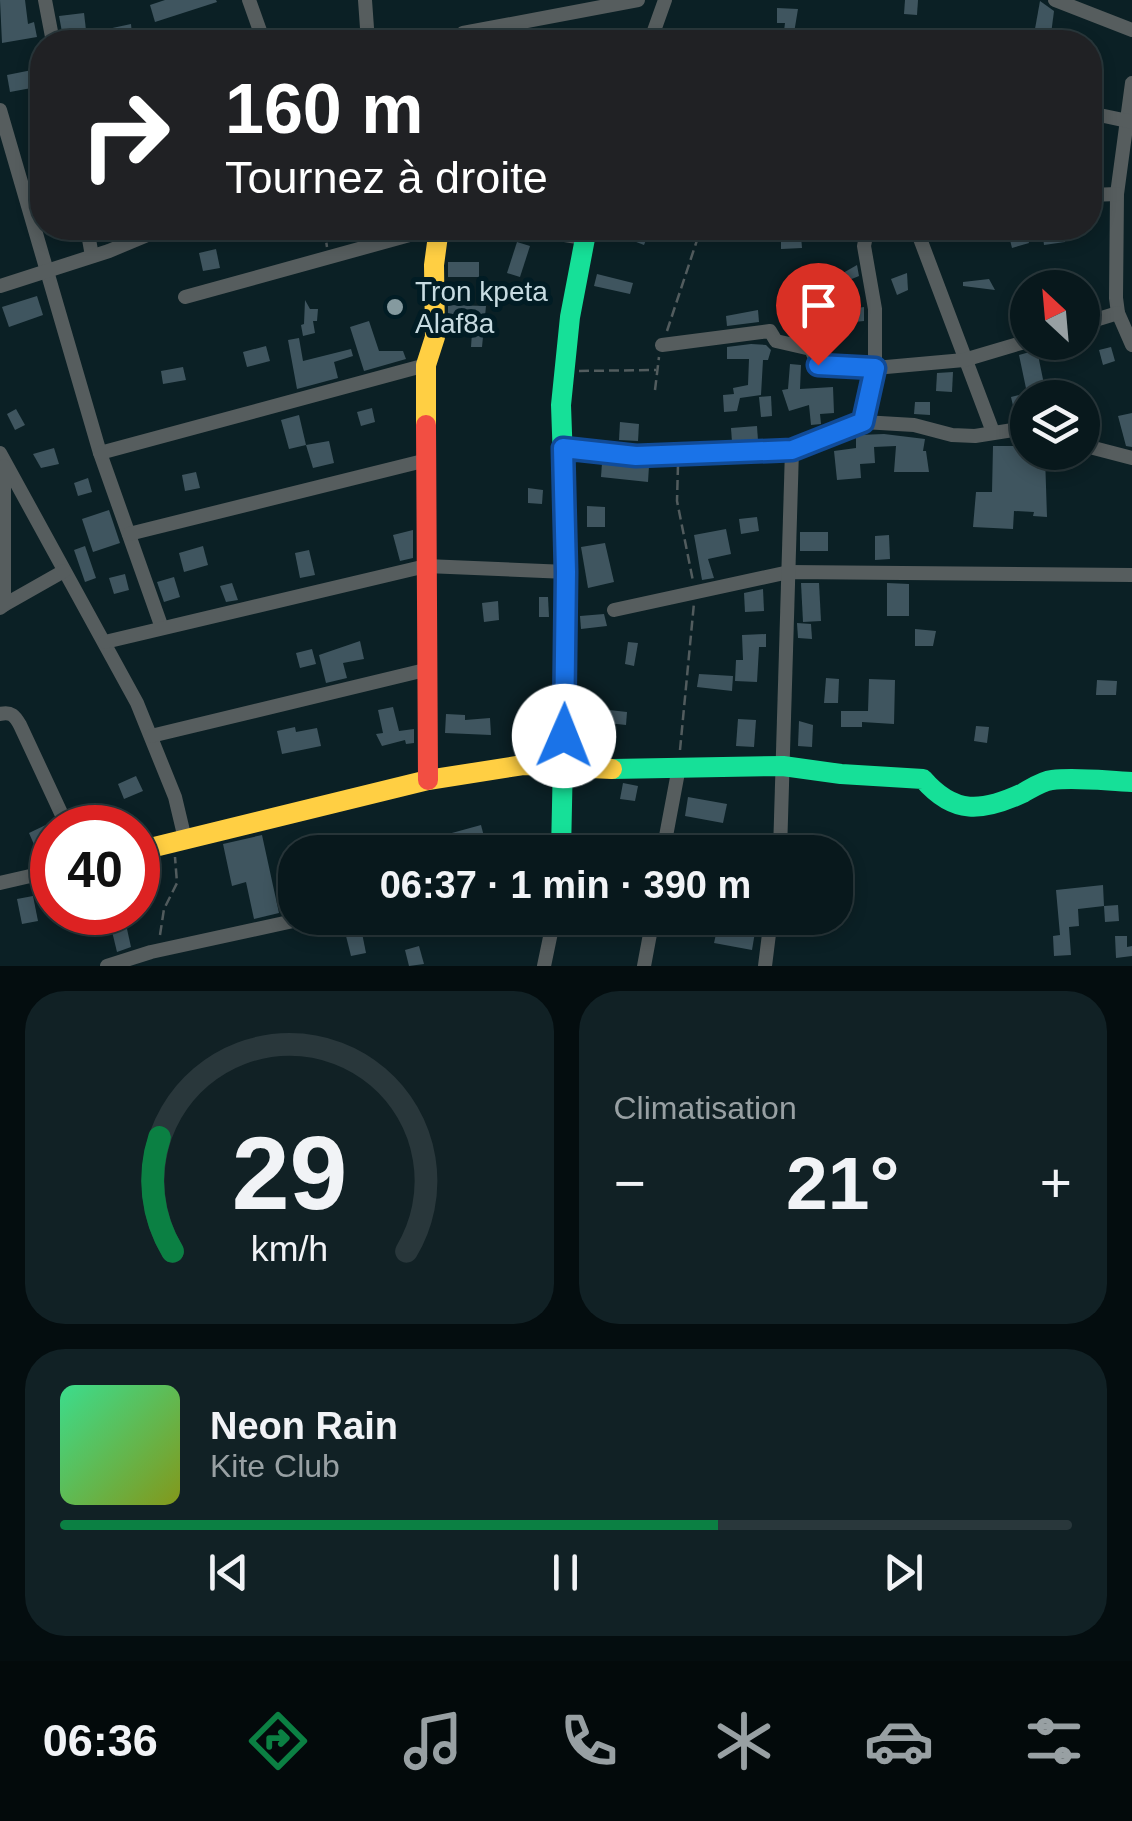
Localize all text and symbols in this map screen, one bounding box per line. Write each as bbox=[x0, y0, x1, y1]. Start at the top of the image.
icon: right bbox=[60, 70, 190, 200]
text: 160 m bbox=[225, 70, 423, 148]
text: Tournez à droite bbox=[225, 152, 548, 203]
pin bbox=[776, 263, 861, 366]
north arrow bbox=[1010, 270, 1100, 360]
map controls bbox=[1010, 270, 1100, 470]
place label: Tron kpeta Alaf8a bbox=[415, 276, 548, 339]
icon: arrive bbox=[791, 278, 846, 333]
marker: Tron kpeta Alaf8a bbox=[384, 296, 406, 318]
button: layers bbox=[1010, 380, 1100, 470]
position arrow bbox=[512, 684, 616, 788]
speed limit sign: 40 bbox=[30, 805, 160, 935]
text: 06:37 · 1 min · 390 m bbox=[380, 864, 751, 906]
text: Climatisation bbox=[614, 1090, 797, 1126]
text: 29 bbox=[231, 1115, 347, 1231]
text: 21° bbox=[786, 1141, 899, 1225]
text: − bbox=[614, 1152, 646, 1214]
text: + bbox=[1040, 1152, 1072, 1214]
text: km/h bbox=[251, 1229, 328, 1269]
text: Neon Rain bbox=[210, 1405, 398, 1447]
text: Kite Club bbox=[210, 1448, 340, 1484]
icon: previous bbox=[201, 1545, 256, 1600]
icon: pause bbox=[538, 1545, 593, 1600]
icon: next bbox=[876, 1545, 931, 1600]
icon: directions bbox=[243, 1706, 313, 1776]
icon: music bbox=[398, 1706, 468, 1776]
icon: phone bbox=[554, 1706, 624, 1776]
icon: climate bbox=[709, 1706, 779, 1776]
icon: car bbox=[864, 1706, 934, 1776]
icon: filters bbox=[1019, 1706, 1089, 1776]
text: 06:36 bbox=[43, 1715, 158, 1766]

